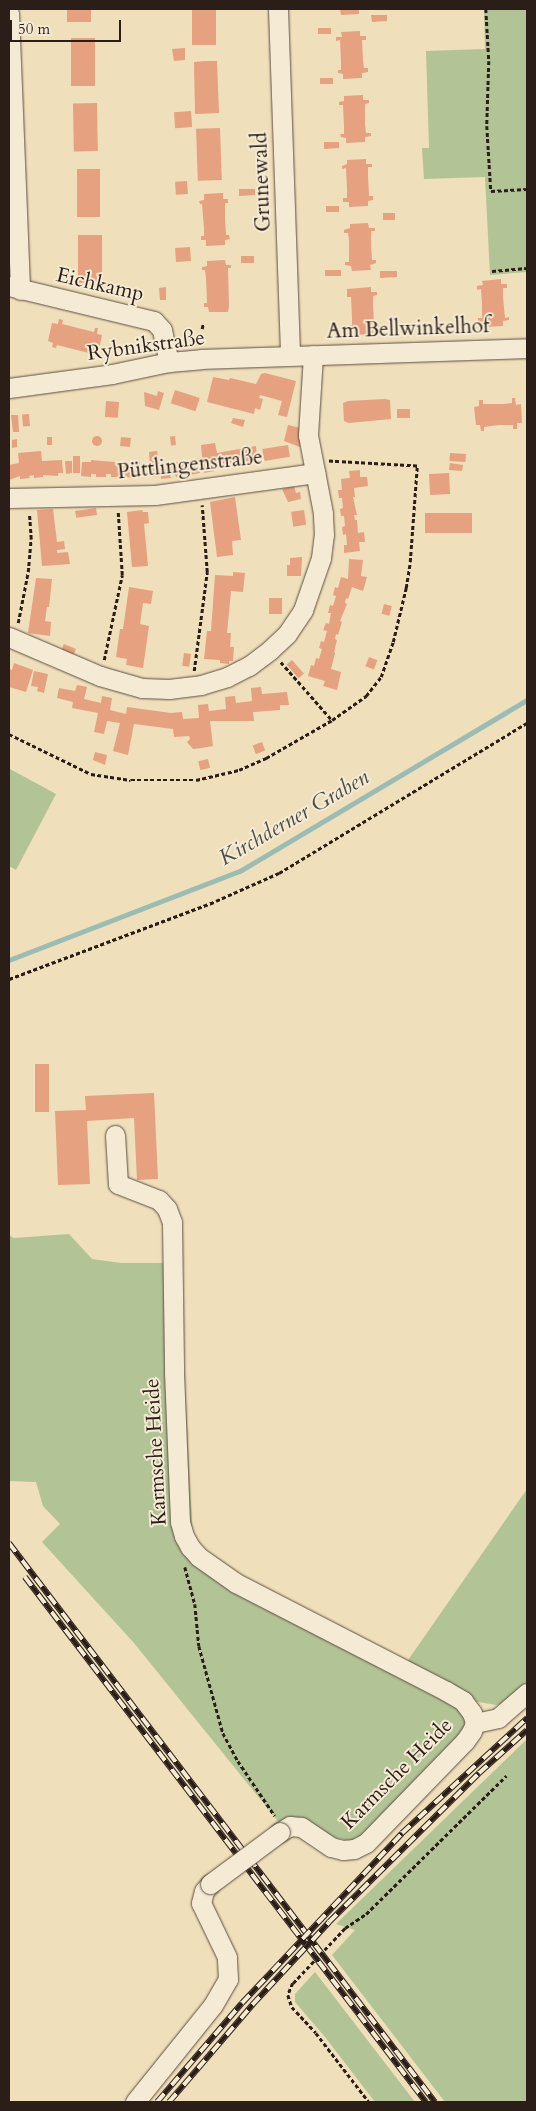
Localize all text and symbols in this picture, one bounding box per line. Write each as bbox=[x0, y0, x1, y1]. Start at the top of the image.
scale bar bbox=[12, 10, 124, 42]
text: 50 m bbox=[18, 19, 50, 39]
street label: Grunewald bbox=[248, 132, 276, 232]
street label: Eichkamp bbox=[54, 263, 146, 307]
street label: Am Bellwinkelhof bbox=[326, 314, 490, 344]
street label: Rybnikstraße bbox=[86, 325, 206, 367]
street label: Püttlingenstraße bbox=[116, 445, 264, 485]
water label: Kirchderner Graben bbox=[214, 764, 374, 872]
street label: Karmsche Heide bbox=[140, 1378, 172, 1526]
street label: Karmsche Heide bbox=[336, 1713, 458, 1835]

